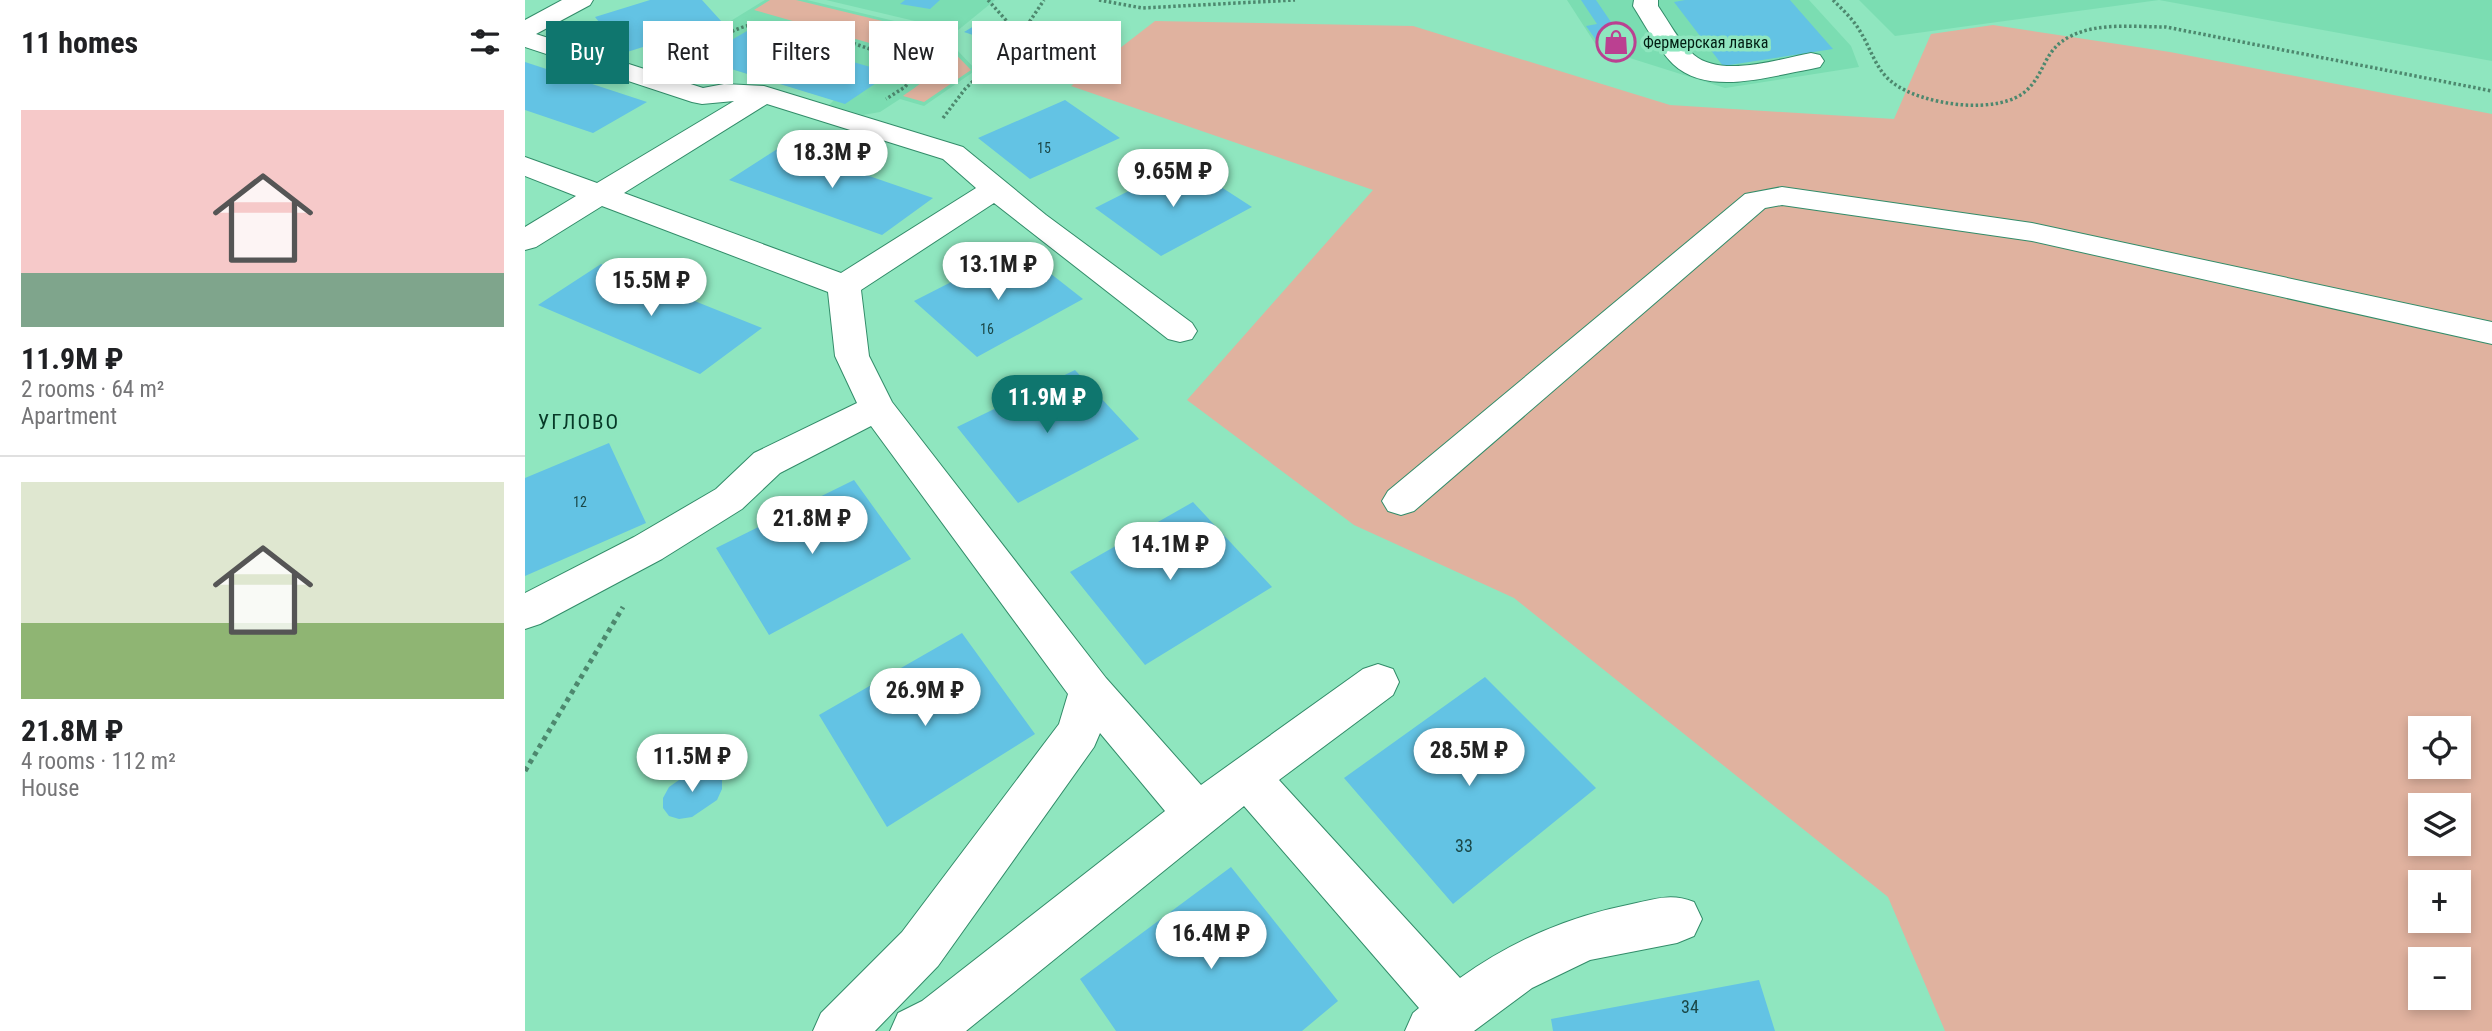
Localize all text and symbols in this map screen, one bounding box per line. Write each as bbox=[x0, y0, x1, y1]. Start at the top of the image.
chip: Buy bbox=[546, 21, 629, 84]
chip: Rent bbox=[643, 21, 733, 84]
chip: Filters bbox=[747, 21, 855, 84]
chip: New bbox=[869, 21, 958, 84]
chip: Apartment bbox=[972, 21, 1121, 84]
shop icon: Фермерская лавка bbox=[1595, 21, 1637, 63]
icon: filters bbox=[466, 23, 504, 61]
text: 11 homes bbox=[21, 25, 138, 60]
place label: Фермерская лавка bbox=[1643, 33, 1768, 52]
pin: 18.3M ₽ bbox=[767, 130, 897, 190]
text: 18.3M ₽ bbox=[793, 139, 871, 166]
house number: 15 bbox=[1037, 140, 1051, 156]
pin: 9.65M ₽ bbox=[1108, 150, 1238, 209]
icon: home bbox=[200, 155, 326, 281]
text: 9.65M ₽ bbox=[1134, 158, 1212, 185]
pin: 13.1M ₽ bbox=[933, 243, 1063, 302]
text: 13.1M ₽ bbox=[959, 251, 1037, 278]
pin: 15.5M ₽ bbox=[586, 258, 716, 318]
text: 15.5M ₽ bbox=[612, 267, 690, 294]
house number: 16 bbox=[980, 321, 994, 337]
text: 11.9M ₽ bbox=[21, 341, 124, 376]
text: 2 rooms · 64 m² bbox=[21, 376, 164, 403]
pin: 11.9M ₽ bbox=[982, 376, 1112, 435]
text: 11.9M ₽ bbox=[1008, 384, 1086, 411]
text: Apartment bbox=[21, 403, 117, 430]
district label: УГЛОВО bbox=[538, 410, 620, 434]
house number: 12 bbox=[573, 494, 587, 510]
pin: 21.8M ₽ bbox=[747, 496, 877, 556]
text: 21.8M ₽ bbox=[773, 505, 851, 532]
pin: 14.1M ₽ bbox=[1105, 522, 1235, 582]
icon: home bbox=[200, 527, 326, 653]
text: 14.1M ₽ bbox=[1131, 531, 1209, 558]
pin: 26.9M ₽ bbox=[860, 668, 990, 728]
text: 26.9M ₽ bbox=[886, 677, 964, 704]
text: 21.8M ₽ bbox=[21, 713, 124, 748]
map controls bbox=[2408, 716, 2471, 1010]
button: locate bbox=[2408, 716, 2471, 779]
pin: 28.5M ₽ bbox=[1404, 728, 1534, 788]
pin: 11.5M ₽ bbox=[627, 734, 757, 794]
text: 28.5M ₽ bbox=[1430, 737, 1508, 764]
text: 11.5M ₽ bbox=[653, 743, 731, 770]
text: 4 rooms · 112 m² bbox=[21, 748, 176, 775]
text: House bbox=[21, 775, 79, 802]
button: layers bbox=[2408, 793, 2471, 856]
house number: 33 bbox=[1455, 835, 1473, 856]
button: + bbox=[2408, 870, 2471, 933]
pin: 16.4M ₽ bbox=[1146, 912, 1276, 971]
text: 16.4M ₽ bbox=[1172, 920, 1250, 947]
button: − bbox=[2408, 947, 2471, 1010]
house number: 34 bbox=[1681, 996, 1699, 1017]

